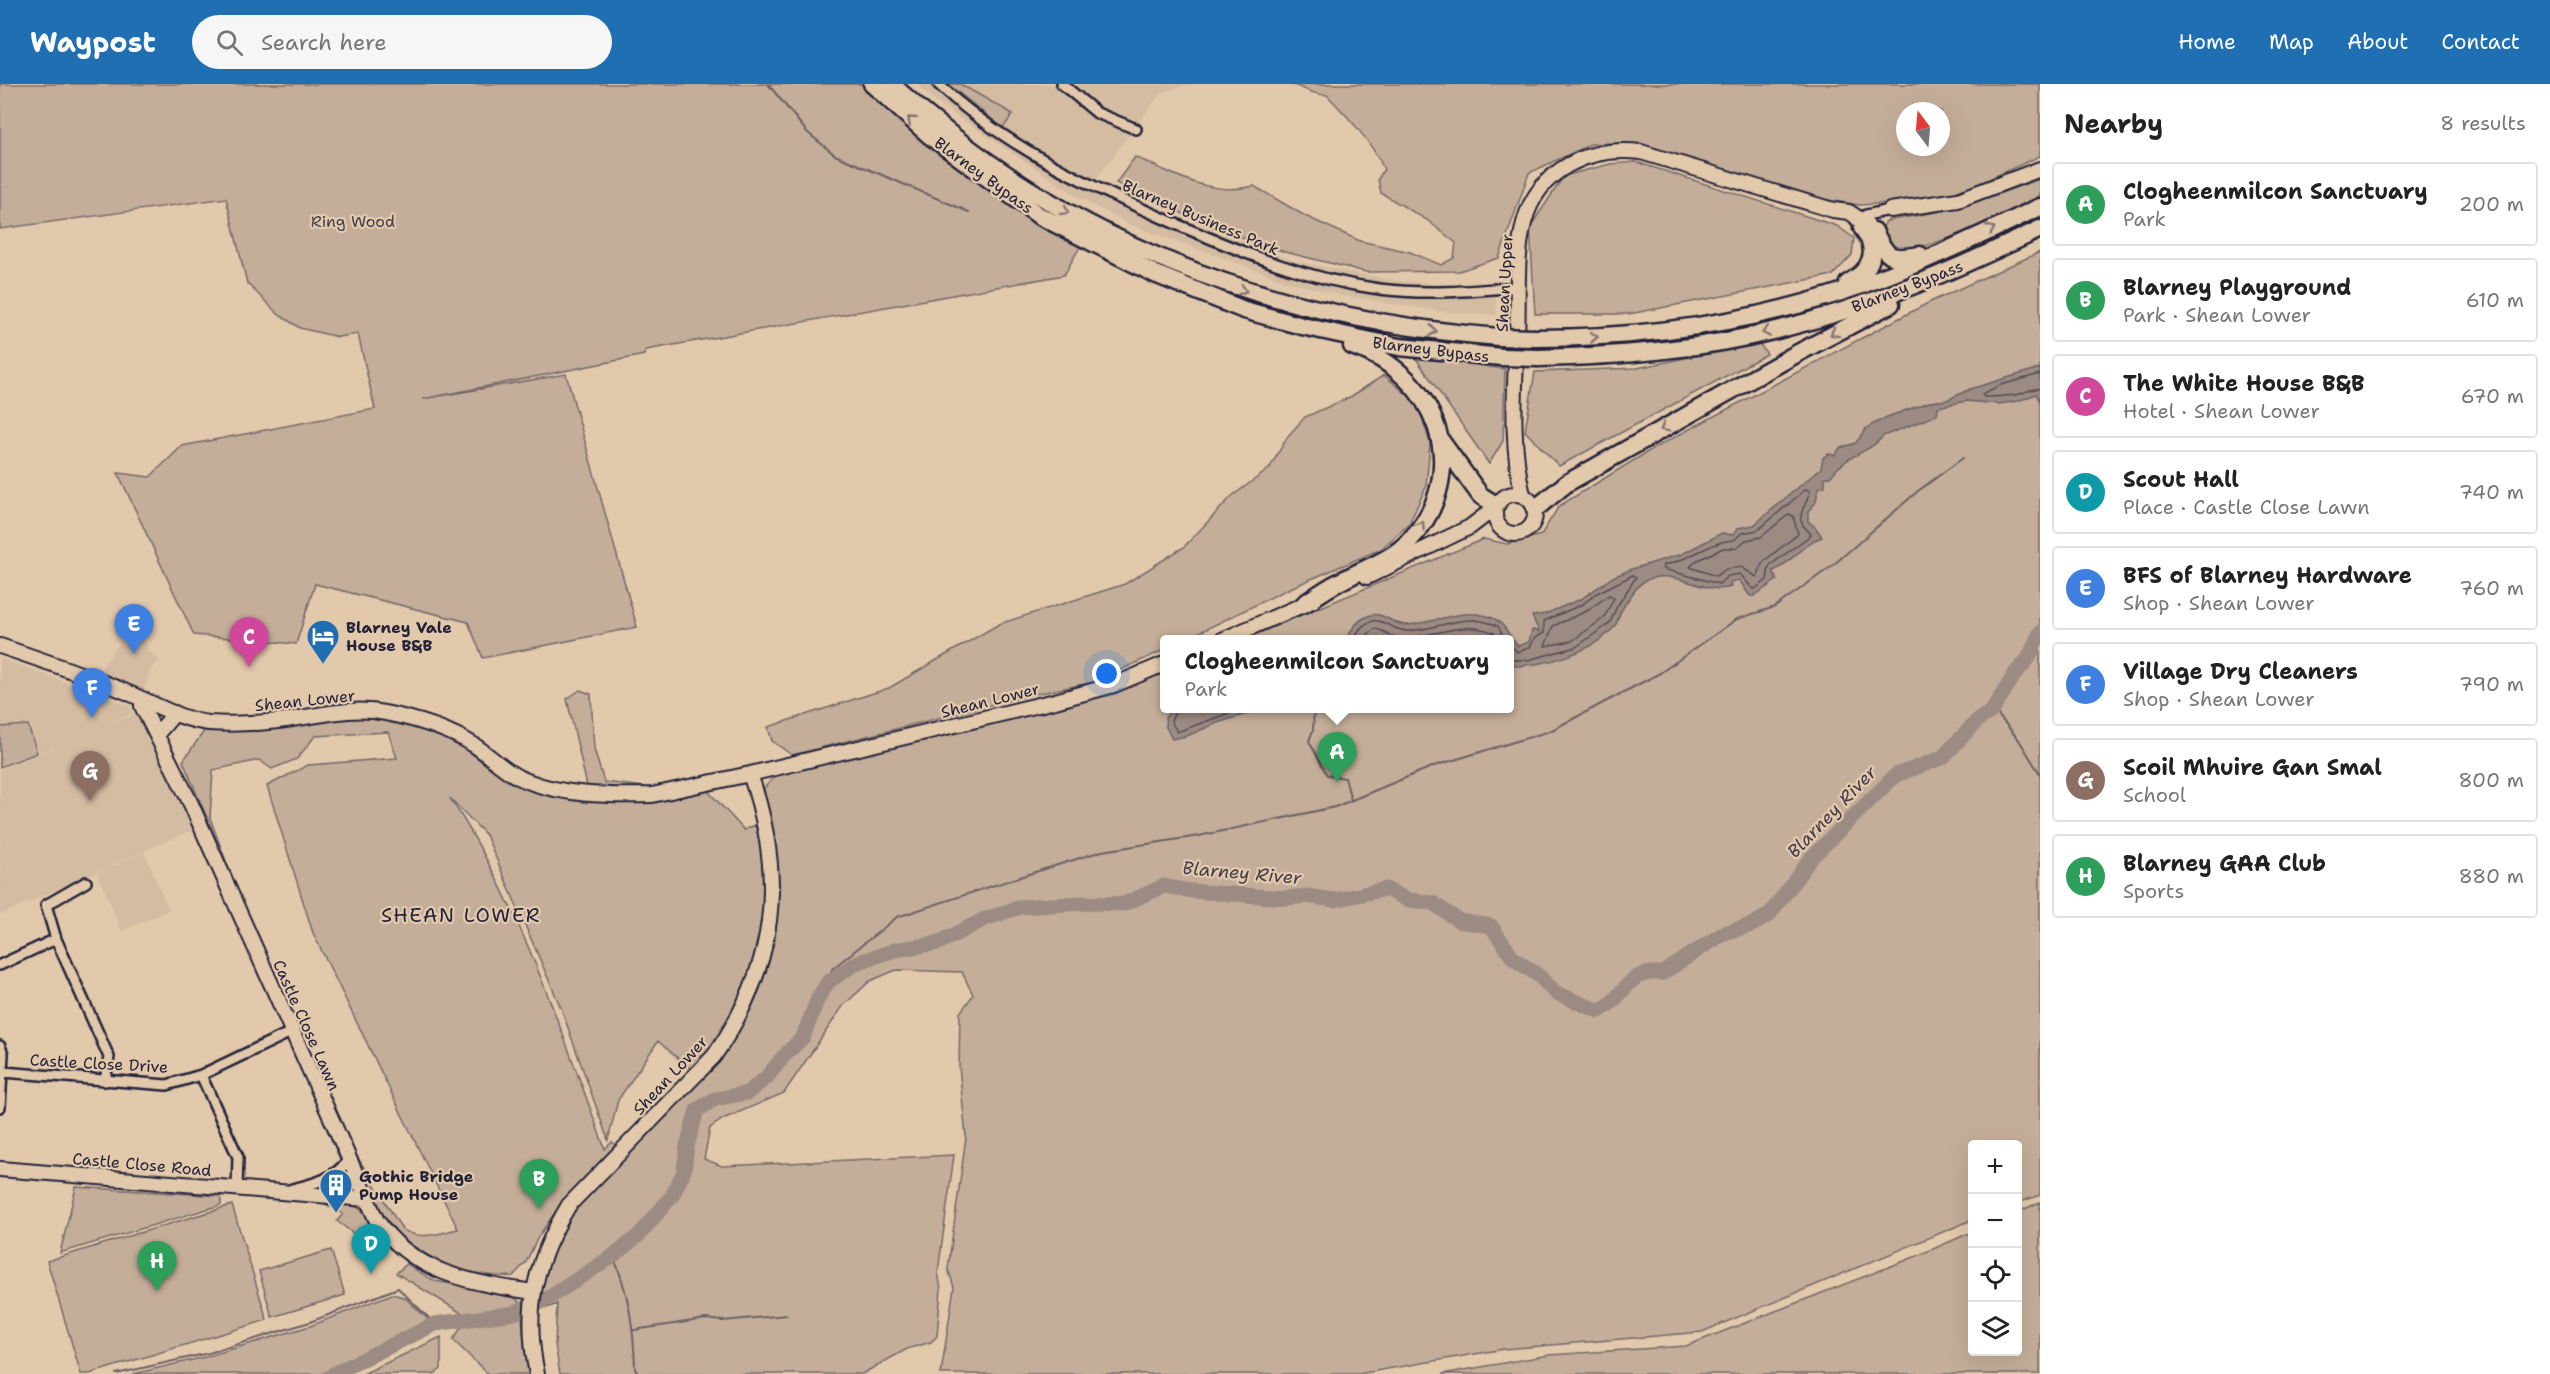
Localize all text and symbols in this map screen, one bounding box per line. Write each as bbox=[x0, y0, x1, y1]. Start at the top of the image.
search box bbox=[192, 15, 612, 69]
text: Waypost bbox=[30, 23, 156, 61]
icon: search bbox=[213, 26, 246, 59]
text: Search here bbox=[261, 28, 387, 57]
text: Home bbox=[2178, 28, 2236, 56]
text: Map bbox=[2269, 28, 2314, 56]
text: About bbox=[2347, 28, 2408, 56]
text: Contact bbox=[2441, 28, 2520, 56]
north arrow bbox=[1896, 102, 1950, 156]
text: Nearby bbox=[2064, 106, 2163, 141]
text: 8 results bbox=[2440, 110, 2526, 136]
one-way arrow bbox=[907, 116, 918, 127]
street label: Blarney Bypass bbox=[930, 132, 1038, 219]
street label: Blarney Business Park bbox=[1119, 175, 1283, 260]
text: Clogheenmilcon Sanctuary bbox=[2123, 177, 2428, 206]
text: A bbox=[2078, 191, 2093, 217]
text: 200 m bbox=[2459, 191, 2524, 217]
one-way arrow bbox=[1059, 204, 1069, 215]
text: Park bbox=[2123, 206, 2166, 232]
park label: Ring Wood bbox=[311, 211, 395, 232]
one-way arrow bbox=[1985, 225, 1996, 237]
street label: Shean Upper bbox=[1491, 234, 1518, 332]
street label: Blarney Bypass bbox=[1848, 256, 1966, 317]
text: Blarney Playground bbox=[2123, 273, 2351, 302]
one-way arrow bbox=[1237, 283, 1248, 295]
text: B bbox=[2079, 287, 2092, 313]
text: 610 m bbox=[2466, 287, 2524, 313]
text: Park · Shean Lower bbox=[2123, 302, 2311, 328]
one-way arrow bbox=[1429, 324, 1438, 337]
one-way arrow bbox=[1761, 325, 1771, 338]
one-way arrow bbox=[1830, 326, 1840, 337]
one-way arrow bbox=[1589, 331, 1598, 344]
street label: Blarney Bypass bbox=[1371, 332, 1491, 367]
text: The White House B&B bbox=[2123, 369, 2365, 398]
text: C bbox=[2079, 383, 2092, 409]
text: 670 m bbox=[2461, 383, 2524, 409]
text: Hotel · Shean Lower bbox=[2123, 398, 2320, 424]
one-way arrow bbox=[1660, 421, 1670, 432]
text: Scout Hall bbox=[2123, 465, 2239, 494]
text: D bbox=[2078, 479, 2093, 505]
text: 740 m bbox=[2459, 479, 2524, 505]
text: Place · Castle Close Lawn bbox=[2123, 494, 2369, 520]
one-way arrow bbox=[1414, 521, 1425, 532]
text: BFS of Blarney Hardware bbox=[2123, 561, 2412, 590]
text: E bbox=[2079, 575, 2092, 601]
text: 760 m bbox=[2459, 575, 2524, 601]
text: Shop · Shean Lower bbox=[2123, 590, 2315, 616]
pin: E bbox=[114, 604, 154, 654]
place label: Blarney Vale House B&B bbox=[346, 617, 452, 656]
pin: C bbox=[230, 618, 268, 667]
hotel icon: Blarney Vale House B&B bbox=[305, 618, 341, 665]
popup bbox=[1160, 635, 1514, 713]
text: Clogheenmilcon Sanctuary bbox=[1185, 647, 1489, 676]
text: Village Dry Cleaners bbox=[2123, 657, 2358, 686]
your location bbox=[1092, 659, 1121, 688]
pin: F bbox=[72, 668, 112, 718]
text: F bbox=[2080, 671, 2091, 697]
text: 790 m bbox=[2459, 671, 2524, 697]
text: Park bbox=[1185, 676, 1228, 702]
street label: Shean Lower bbox=[939, 678, 1042, 723]
street label: Shean Lower bbox=[254, 685, 356, 716]
text: Shop · Shean Lower bbox=[2123, 686, 2315, 712]
pin: A bbox=[1318, 732, 1356, 782]
pin: G bbox=[70, 752, 110, 801]
text: Scoil Mhuire Gan Smal bbox=[2123, 753, 2382, 782]
water label: Blarney River bbox=[1782, 760, 1882, 863]
text: G bbox=[2077, 767, 2094, 793]
text: 800 m bbox=[2459, 767, 2524, 793]
text: School bbox=[2123, 782, 2186, 808]
text: Blarney GAA Club bbox=[2123, 849, 2326, 878]
water label: Blarney River bbox=[1182, 856, 1303, 890]
text: H bbox=[2078, 863, 2093, 889]
text: 880 m bbox=[2459, 863, 2524, 889]
text: Sports bbox=[2123, 878, 2184, 904]
district label: SHEAN LOWER bbox=[381, 902, 541, 928]
street label: Castle Close Lawn bbox=[268, 957, 345, 1094]
street label: Shean Lower bbox=[628, 1031, 712, 1119]
street label: Castle Close Drive bbox=[29, 1049, 169, 1078]
map controls bbox=[1968, 1140, 2022, 1356]
button: + bbox=[1968, 1140, 2022, 1194]
street label: Castle Close Road bbox=[72, 1148, 212, 1181]
pin: B bbox=[520, 1160, 558, 1209]
place label: Gothic Bridge Pump House bbox=[359, 1166, 474, 1205]
building icon: Gothic Bridge Pump House bbox=[318, 1167, 354, 1214]
button: − bbox=[1968, 1194, 2022, 1248]
pin: D bbox=[352, 1224, 391, 1274]
pin: H bbox=[138, 1242, 176, 1291]
button: locate bbox=[1968, 1248, 2022, 1302]
button: layers bbox=[1968, 1302, 2022, 1356]

